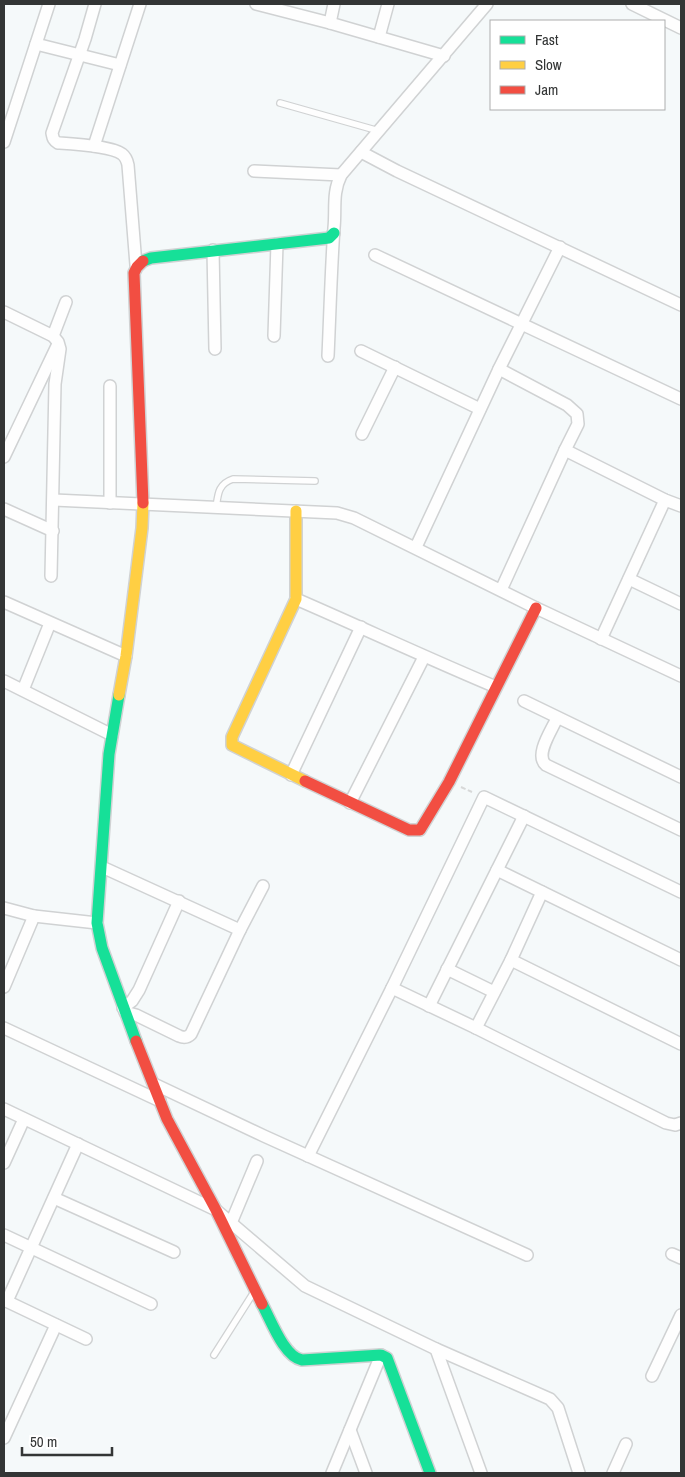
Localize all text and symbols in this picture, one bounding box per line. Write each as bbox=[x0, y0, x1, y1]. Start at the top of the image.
legend bbox=[490, 20, 665, 110]
text: Fast bbox=[535, 29, 559, 50]
text: Slow bbox=[535, 54, 562, 75]
text: Jam bbox=[535, 79, 558, 100]
scale bar bbox=[22, 1424, 112, 1456]
text: 50 m bbox=[30, 1431, 57, 1452]

